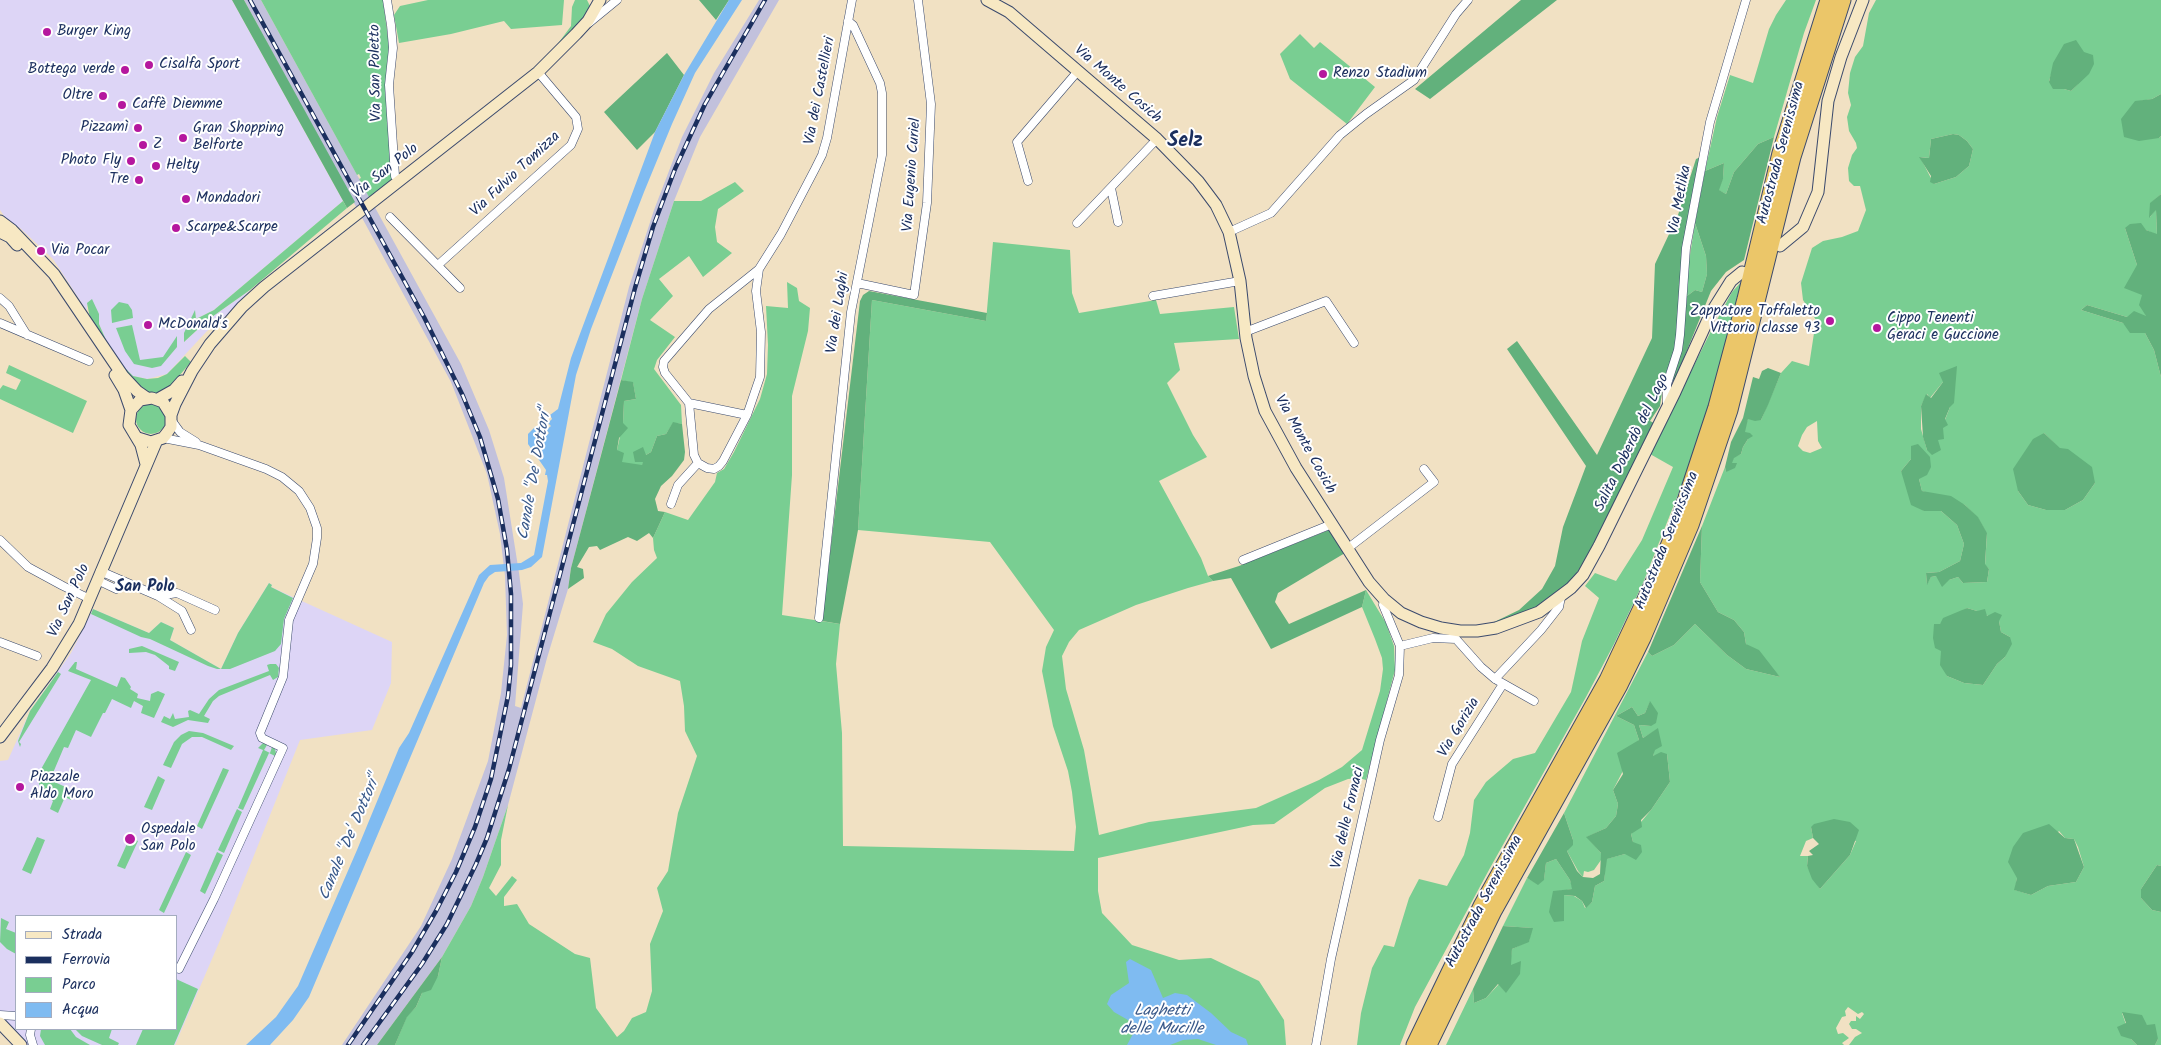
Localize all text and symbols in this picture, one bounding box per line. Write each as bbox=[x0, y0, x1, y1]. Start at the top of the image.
place label: Burger King bbox=[57, 23, 131, 41]
street label: Via San Poletto bbox=[367, 24, 387, 122]
marker: Burger King bbox=[41, 26, 53, 38]
street label: Via dei Castellieri bbox=[802, 35, 840, 147]
street label: Via Monte Cosich bbox=[1069, 42, 1165, 128]
place label: Cisalfa Sport bbox=[159, 56, 240, 74]
marker: Cisalfa Sport bbox=[143, 59, 155, 71]
place label: Bottega verde bbox=[28, 61, 115, 79]
marker: Bottega verde bbox=[119, 64, 131, 76]
place label: Renzo Stadium bbox=[1333, 65, 1427, 83]
marker: Renzo Stadium bbox=[1317, 68, 1329, 80]
street label: Autostrada Serenissima bbox=[1754, 80, 1810, 226]
place label: Oltre bbox=[63, 87, 93, 105]
marker: Oltre bbox=[97, 90, 109, 102]
place label: Caffè Diemme bbox=[132, 96, 223, 114]
marker: Caffè Diemme bbox=[116, 99, 128, 111]
street label: Via Eugenio Curiel bbox=[900, 118, 926, 232]
place label: Pizzamì bbox=[81, 119, 128, 137]
place label: Gran Shopping Belforte bbox=[193, 120, 284, 155]
marker: Pizzamì bbox=[132, 122, 144, 134]
street label: Via Fulvio Tomizza bbox=[467, 129, 565, 221]
district label: Selz bbox=[1167, 131, 1203, 155]
marker: Gran Shopping Belforte bbox=[177, 132, 189, 144]
place label: Z bbox=[153, 136, 162, 154]
marker: Z bbox=[137, 139, 149, 151]
street label: Via San Polo bbox=[349, 141, 423, 203]
place label: Photo Fly bbox=[61, 152, 121, 170]
marker: Photo Fly bbox=[125, 155, 137, 167]
place label: Helty bbox=[166, 157, 199, 175]
marker: Helty bbox=[150, 160, 162, 172]
street label: Via Metlika bbox=[1665, 164, 1697, 236]
place label: Tre bbox=[109, 171, 129, 189]
marker: Tre bbox=[133, 174, 145, 186]
place label: Mondadori bbox=[196, 190, 260, 208]
marker: Mondadori bbox=[180, 193, 192, 205]
place label: Scarpe&Scarpe bbox=[186, 219, 278, 237]
marker: Scarpe&Scarpe bbox=[170, 222, 182, 234]
place label: Via Pocar bbox=[51, 242, 109, 260]
marker: Via Pocar bbox=[35, 245, 47, 257]
street label: Via dei Laghi bbox=[824, 271, 854, 355]
place label: Zappatore Toffaletto Vittorio classe 93 bbox=[1690, 303, 1820, 338]
place label: Cippo Tenenti Geraci e Guccione bbox=[1887, 310, 1999, 345]
marker: Zappatore Toffaletto Vittorio classe 93 bbox=[1824, 315, 1836, 327]
place label: McDonald's bbox=[158, 316, 228, 334]
marker: McDonald's bbox=[142, 319, 154, 331]
marker: Cippo Tenenti Geraci e Guccione bbox=[1871, 322, 1883, 334]
street label: Salita Doberdò del Lago bbox=[1592, 371, 1674, 515]
street label: Via Monte Cosich bbox=[1269, 392, 1339, 498]
water label: Canale "De' Dottori" bbox=[515, 406, 557, 542]
street label: Autostrada Serenissima bbox=[1632, 469, 1704, 613]
street label: Via San Polo bbox=[45, 561, 95, 641]
district label: San Polo bbox=[115, 578, 175, 598]
street label: Via Gorizia bbox=[1435, 695, 1485, 761]
street label: Via delle Fornaci bbox=[1329, 765, 1369, 871]
place label: Piazzale Aldo Moro bbox=[30, 769, 93, 804]
water label: Canale "De' Dottori" bbox=[316, 773, 386, 903]
marker: Piazzale Aldo Moro bbox=[14, 781, 26, 793]
place label: Ospedale San Polo bbox=[141, 821, 195, 856]
marker: Ospedale San Polo bbox=[123, 832, 137, 846]
street label: Autostrada Serenissima bbox=[1443, 833, 1527, 971]
legend bbox=[15, 915, 178, 1030]
text: Strada bbox=[62, 923, 102, 947]
text: Ferrovia bbox=[62, 948, 110, 972]
text: Parco bbox=[62, 973, 96, 997]
text: Acqua bbox=[62, 998, 99, 1022]
water label: Laghetti delle Mucille bbox=[1121, 1002, 1203, 1040]

